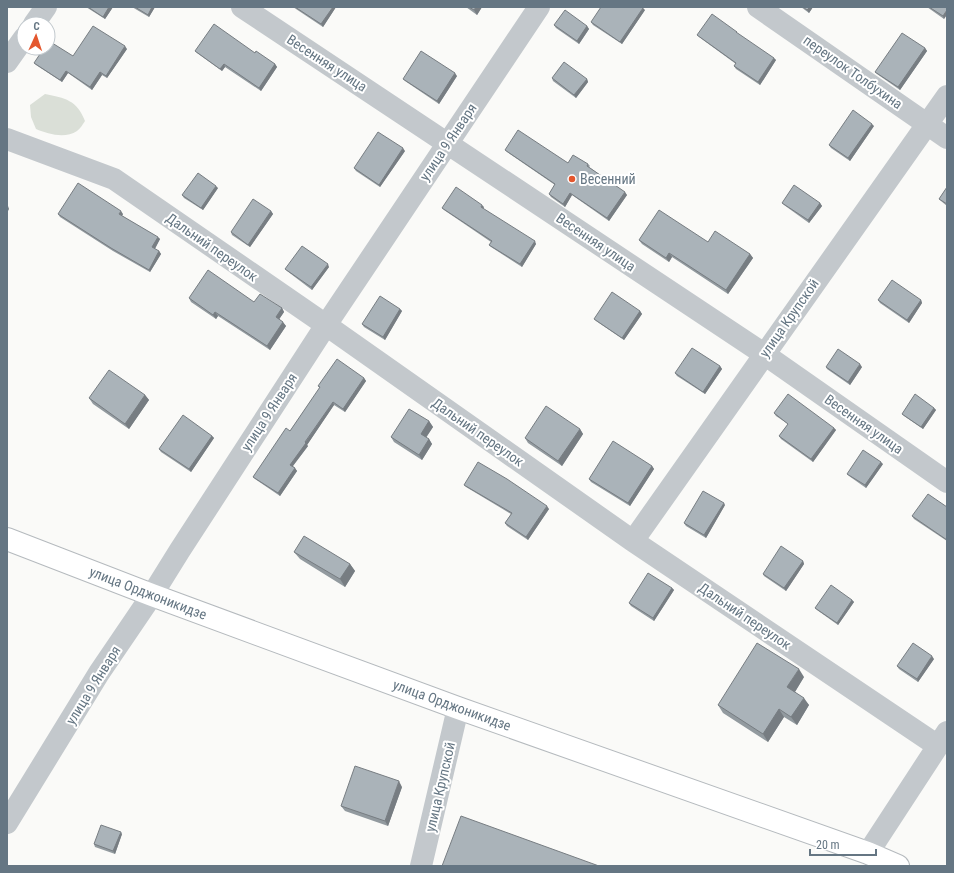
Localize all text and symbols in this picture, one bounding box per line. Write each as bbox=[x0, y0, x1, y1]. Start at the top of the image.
north arrow bbox=[16, 16, 56, 56]
text: С bbox=[33, 20, 40, 33]
street label: Весенняя улица bbox=[284, 31, 370, 95]
street label: переулок Толбухина bbox=[801, 32, 905, 112]
street label: улица 9 Января bbox=[416, 100, 480, 184]
place label: Весенний bbox=[580, 171, 636, 187]
marker: Весенний bbox=[567, 174, 577, 184]
street label: Дальний переулок bbox=[163, 210, 261, 285]
street label: Весенняя улица bbox=[553, 210, 639, 274]
street label: улица Крупской bbox=[756, 276, 822, 360]
street label: улица 9 Января bbox=[238, 370, 300, 454]
street label: Весенняя улица bbox=[822, 391, 906, 457]
street label: Дальний переулок bbox=[429, 395, 527, 470]
street label: улица Орджоникидзе bbox=[87, 563, 209, 623]
street label: Дальний переулок bbox=[696, 579, 794, 653]
street label: улица 9 Января bbox=[62, 643, 124, 727]
street label: улица Орджоникидзе bbox=[391, 676, 514, 734]
street label: улица Крупской bbox=[422, 740, 458, 834]
scale bar bbox=[810, 831, 876, 857]
text: 20 m bbox=[816, 838, 840, 852]

